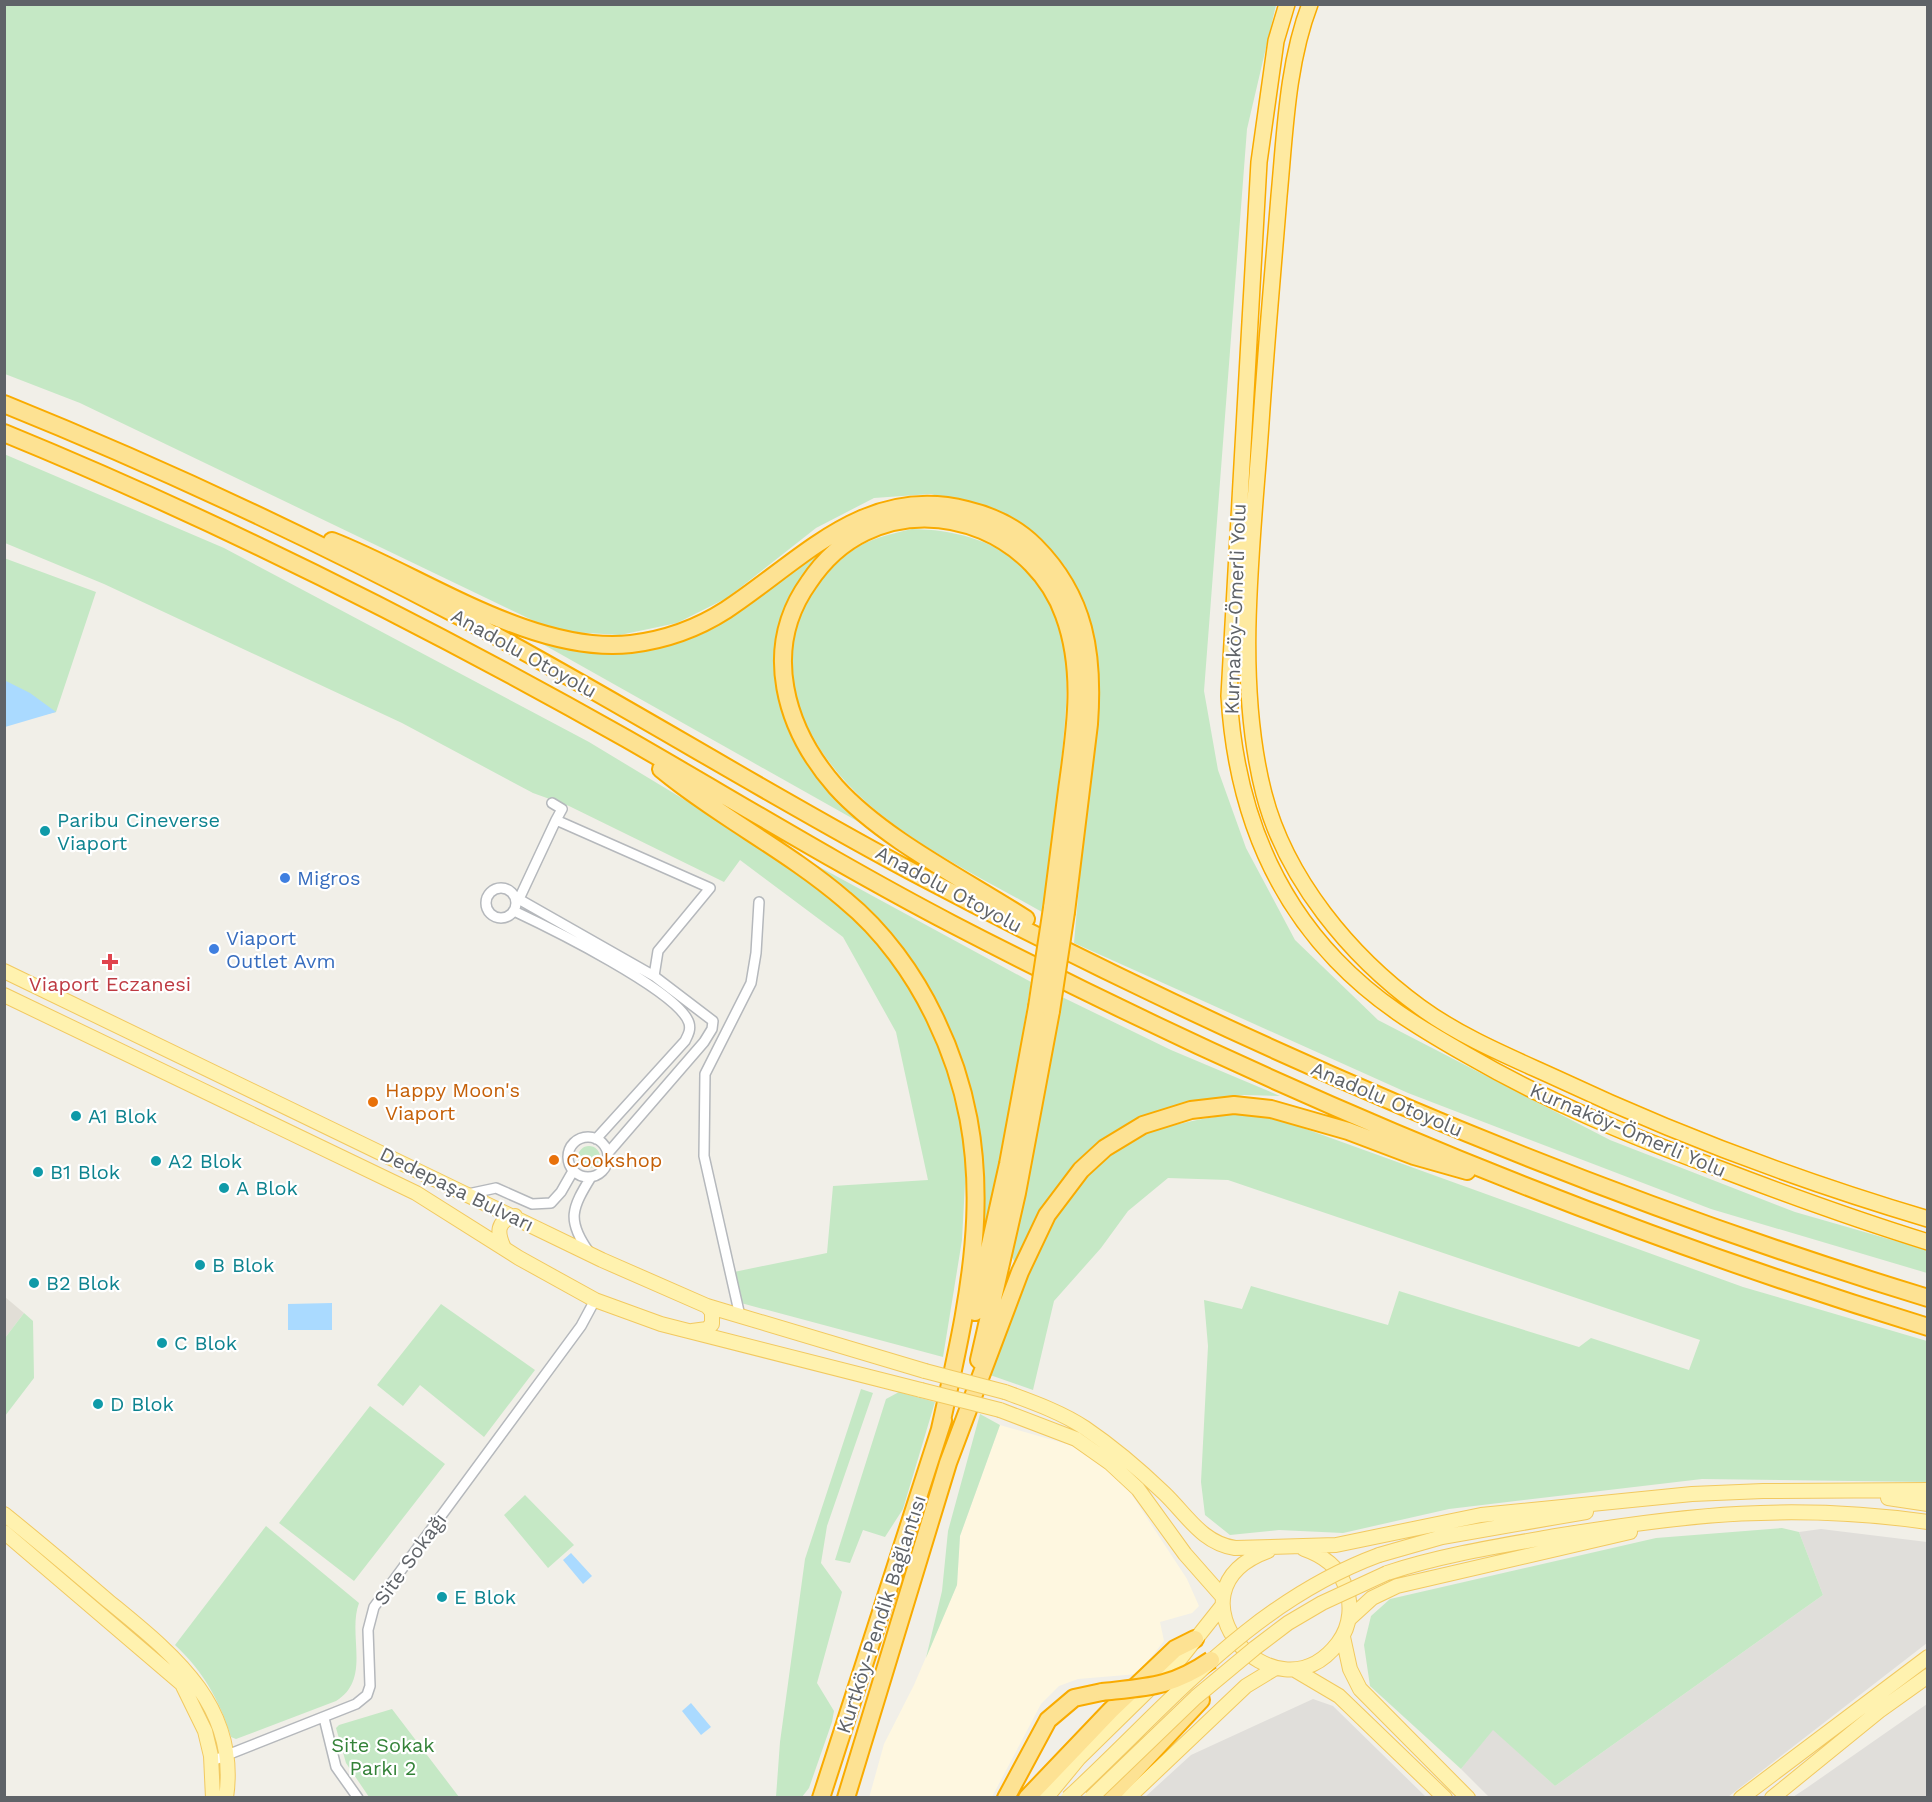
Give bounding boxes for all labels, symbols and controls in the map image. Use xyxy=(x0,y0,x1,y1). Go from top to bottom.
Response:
street label: Kurnaköy-Ömerli Yolu xyxy=(1219,503,1251,715)
street label: Anadolu Otoyolu xyxy=(447,603,601,703)
place label: Paribu Cineverse Viaport xyxy=(57,808,220,855)
marker: Paribu Cineverse Viaport xyxy=(38,824,52,838)
street label: Anadolu Otoyolu xyxy=(872,840,1026,938)
place label: Migros xyxy=(297,866,360,890)
marker: Migros xyxy=(278,871,292,885)
place label: Viaport Outlet Avm xyxy=(226,926,335,973)
marker: Viaport Outlet Avm xyxy=(207,942,221,956)
marker: Viaport Eczanesi xyxy=(103,955,117,969)
place label: Viaport Eczanesi xyxy=(29,972,191,996)
street label: Anadolu Otoyolu xyxy=(1307,1056,1467,1142)
place label: Happy Moon's Viaport xyxy=(385,1078,520,1125)
street label: Kurnaköy-Ömerli Yolu xyxy=(1526,1078,1730,1182)
marker: Happy Moon's Viaport xyxy=(366,1095,380,1109)
place label: A1 Blok xyxy=(88,1104,157,1128)
marker: A1 Blok xyxy=(69,1109,83,1123)
street label: Dedepaşa Bulvarı xyxy=(376,1141,538,1237)
place label: Cookshop xyxy=(566,1148,662,1172)
place label: A2 Blok xyxy=(168,1149,242,1173)
marker: Cookshop xyxy=(547,1153,561,1167)
marker: A2 Blok xyxy=(149,1154,163,1168)
place label: B1 Blok xyxy=(50,1160,120,1184)
marker: B1 Blok xyxy=(31,1165,45,1179)
place label: A Blok xyxy=(236,1176,298,1200)
marker: A Blok xyxy=(217,1181,231,1195)
place label: B Blok xyxy=(212,1253,274,1277)
marker: B Blok xyxy=(193,1258,207,1272)
place label: B2 Blok xyxy=(46,1271,120,1295)
marker: B2 Blok xyxy=(27,1276,41,1290)
place label: C Blok xyxy=(174,1331,237,1355)
marker: C Blok xyxy=(155,1336,169,1350)
place label: D Blok xyxy=(110,1392,174,1416)
marker: D Blok xyxy=(91,1397,105,1411)
street label: Kurtköy-Pendik Bağlantısı xyxy=(831,1492,931,1736)
street label: Site Sokağı xyxy=(369,1508,451,1610)
place label: E Blok xyxy=(454,1585,516,1609)
marker: E Blok xyxy=(435,1590,449,1604)
park label: Site Sokak Parkı 2 xyxy=(331,1733,435,1780)

